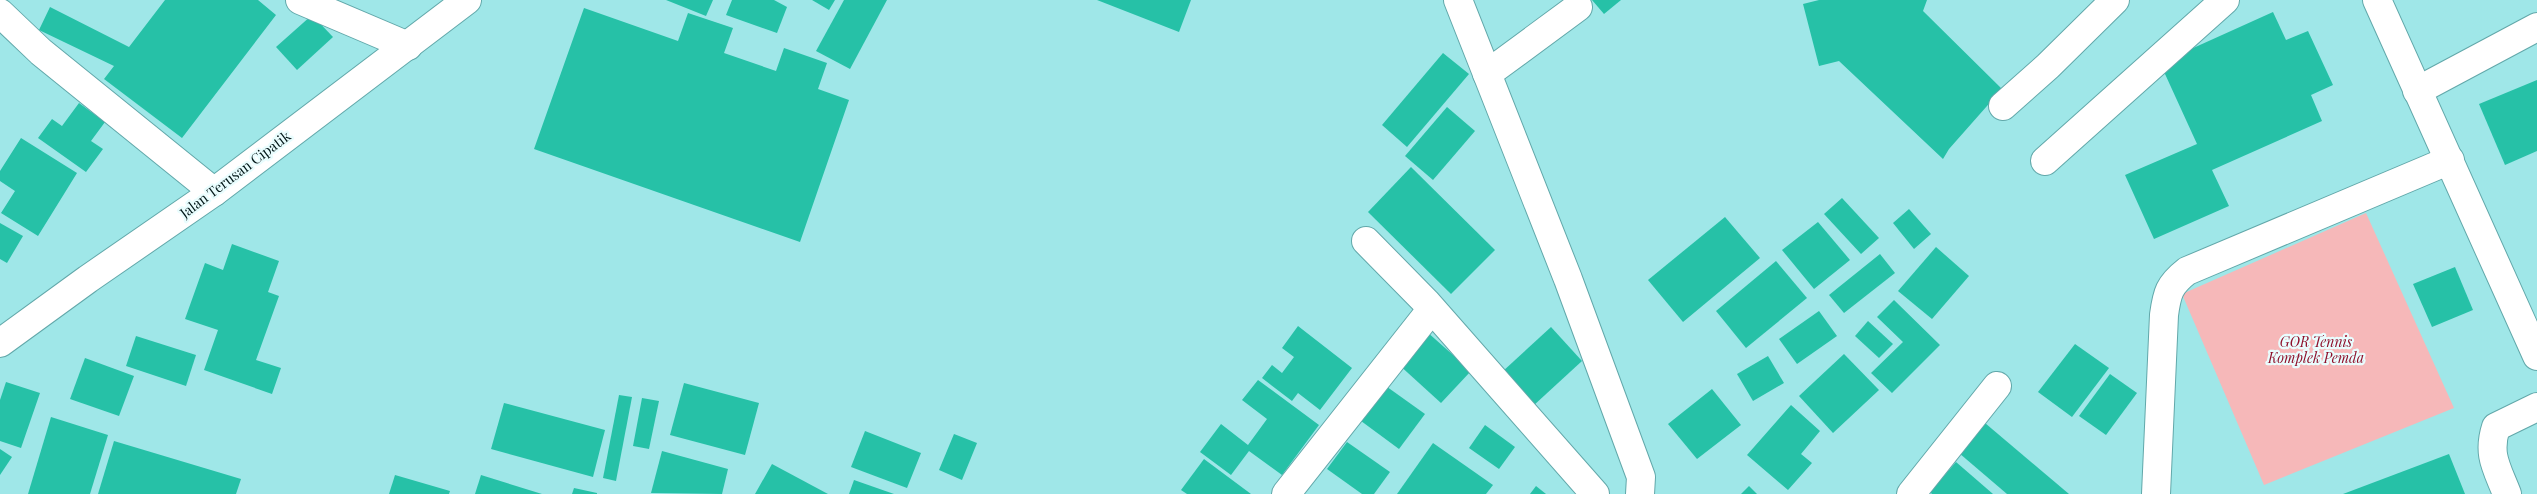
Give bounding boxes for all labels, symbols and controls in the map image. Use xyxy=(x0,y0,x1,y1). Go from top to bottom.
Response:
street label: Jalan Terusan Cipatik xyxy=(175,126,294,222)
park label: GOR Tennis Komplek Pemda xyxy=(2267,332,2364,367)

